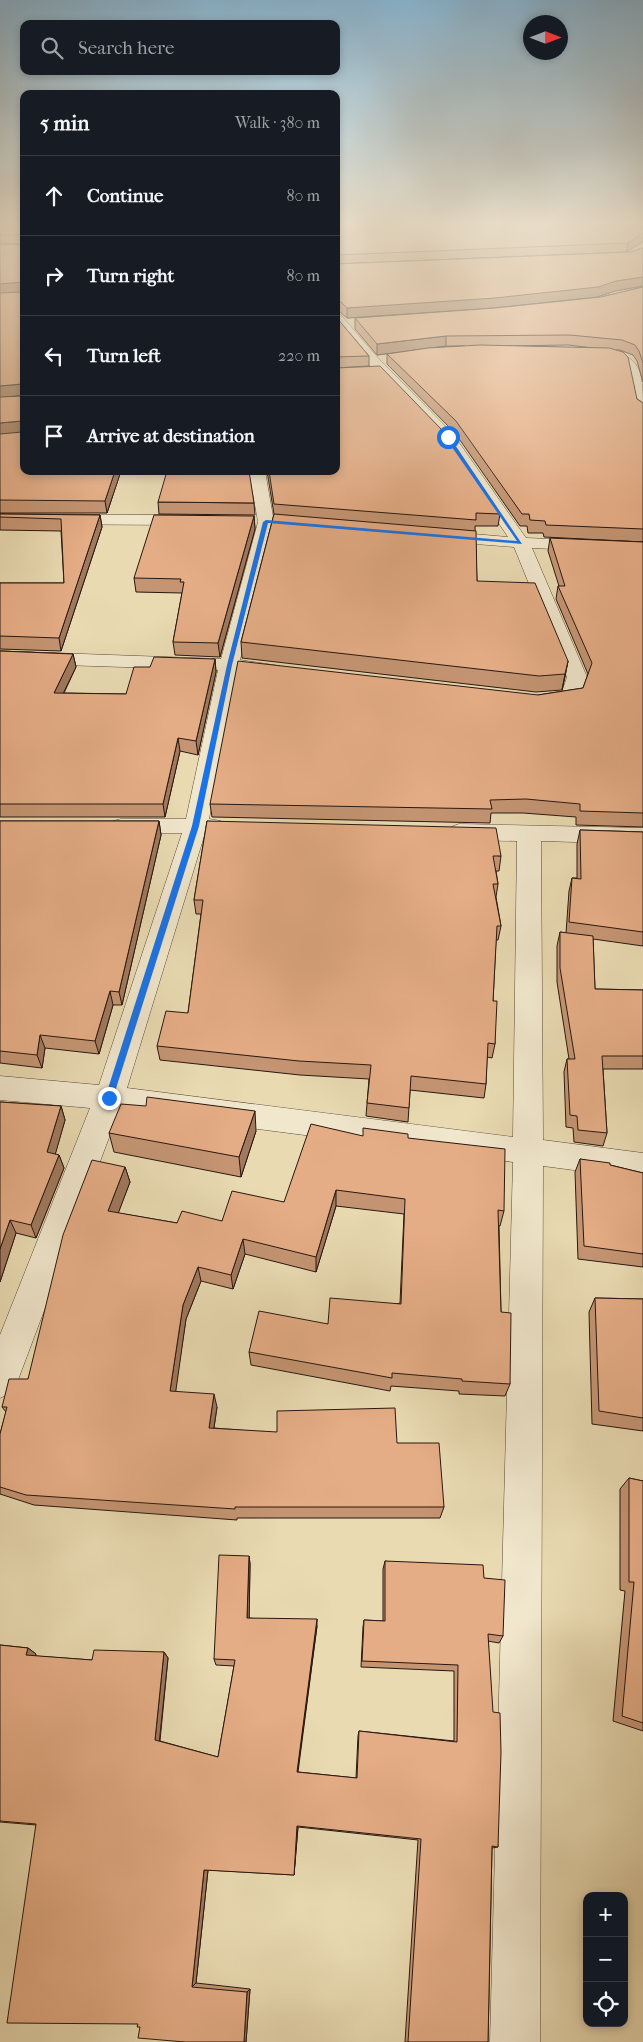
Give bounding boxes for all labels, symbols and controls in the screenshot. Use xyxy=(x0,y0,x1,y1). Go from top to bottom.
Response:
north arrow xyxy=(523,15,568,60)
search box xyxy=(20,20,340,75)
icon: search xyxy=(38,34,66,62)
text: Search here xyxy=(78,37,174,59)
text: 5 min xyxy=(40,111,89,135)
text: Walk · 380 m xyxy=(235,113,320,132)
icon: ahead xyxy=(40,182,68,210)
text: Continue xyxy=(87,185,163,207)
text: 80 m xyxy=(286,186,320,205)
icon: right xyxy=(40,262,68,290)
text: Turn right xyxy=(87,265,174,287)
text: 80 m xyxy=(286,266,320,285)
icon: left xyxy=(40,342,68,370)
text: Turn left xyxy=(87,345,161,367)
text: 220 m xyxy=(278,346,320,365)
icon: arrive xyxy=(40,422,68,450)
text: Arrive at destination xyxy=(87,425,255,447)
route start xyxy=(437,426,460,449)
route end xyxy=(98,1087,121,1110)
map controls xyxy=(583,1892,628,2027)
button: + xyxy=(583,1892,628,1937)
button: − xyxy=(583,1937,628,1982)
button: locate xyxy=(583,1982,628,2027)

